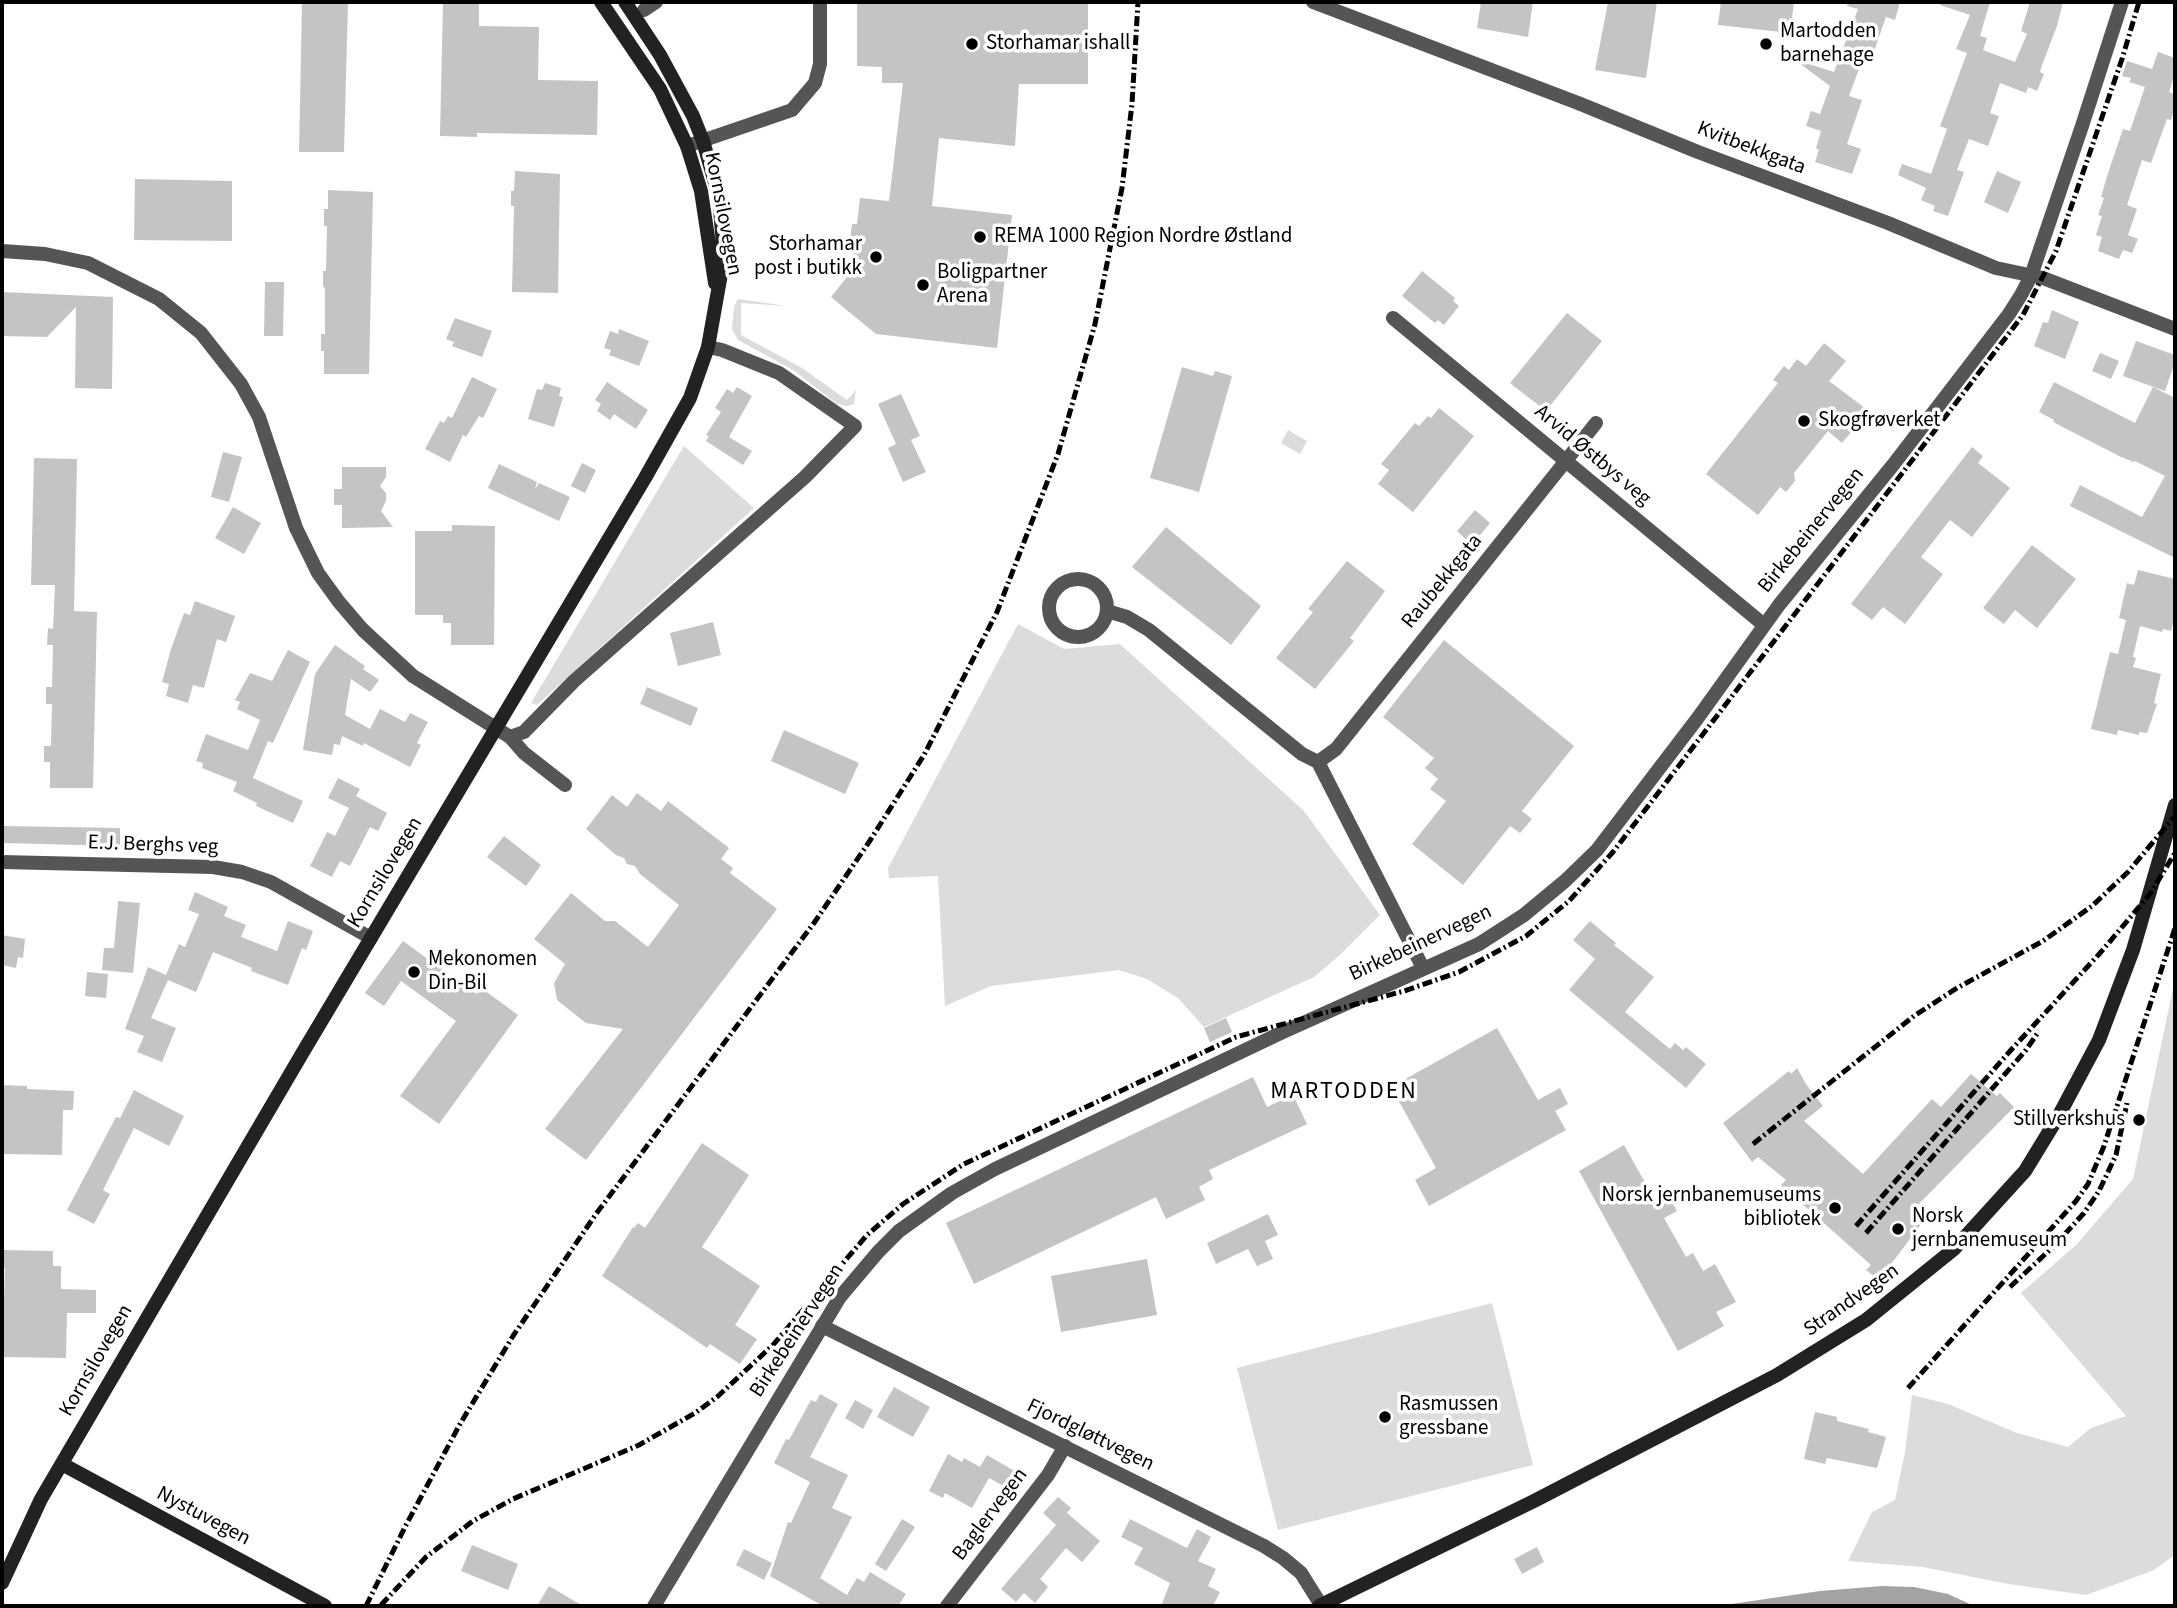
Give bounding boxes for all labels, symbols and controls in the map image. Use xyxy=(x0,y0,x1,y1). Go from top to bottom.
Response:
place label: Martodden barnehage xyxy=(1780,19,1877,69)
place label: Storhamar ishall xyxy=(986,31,1130,57)
marker: Storhamar ishall xyxy=(964,36,980,52)
marker: Martodden barnehage xyxy=(1758,36,1774,52)
street label: Kvitbekkgata xyxy=(1693,117,1809,181)
street label: Kornsilovegen xyxy=(698,150,746,278)
place label: REMA 1000 Region Nordre Østland xyxy=(994,224,1292,250)
marker: REMA 1000 Region Nordre Østland xyxy=(972,229,988,245)
place label: Storhamar post i butikk xyxy=(754,232,862,282)
marker: Storhamar post i butikk xyxy=(868,249,884,265)
place label: Boligpartner Arena xyxy=(937,260,1047,310)
marker: Boligpartner Arena xyxy=(915,277,931,293)
street label: Arvid Østbys veg xyxy=(1529,400,1655,512)
place label: Skogfrøverket xyxy=(1818,408,1940,434)
marker: Skogfrøverket xyxy=(1796,413,1812,429)
street label: Birkebeinervegen xyxy=(1754,463,1870,599)
street label: Raubekkgata xyxy=(1397,530,1489,634)
street label: Kornsilovegen xyxy=(343,813,429,933)
street label: E.J. Berghs veg xyxy=(87,831,219,861)
street label: Birkebeinervegen xyxy=(1346,900,1496,988)
place label: Mekonomen Din-Bil xyxy=(428,947,537,997)
marker: Mekonomen Din-Bil xyxy=(406,964,422,980)
district label: MARTODDEN xyxy=(1271,1079,1417,1107)
place label: Stillverkshus xyxy=(2013,1107,2125,1133)
marker: Stillverkshus xyxy=(2131,1112,2147,1128)
place label: Norsk jernbanemuseums bibliotek xyxy=(1602,1183,1821,1233)
marker: Norsk jernbanemuseums bibliotek xyxy=(1827,1200,1843,1216)
place label: Norsk jernbanemuseum xyxy=(1912,1204,2067,1254)
marker: Norsk jernbanemuseum xyxy=(1890,1221,1906,1237)
street label: Birkebeinervegen xyxy=(745,1259,851,1403)
street label: Strandvegen xyxy=(1800,1259,1904,1343)
street label: Kornsilovegen xyxy=(55,1301,139,1421)
place label: Rasmussen gressbane xyxy=(1399,1392,1499,1442)
street label: Fjordgløttvegen xyxy=(1022,1394,1158,1478)
marker: Rasmussen gressbane xyxy=(1377,1409,1393,1425)
street label: Baglervegen xyxy=(948,1464,1034,1566)
street label: Nystuvegen xyxy=(152,1482,254,1552)

